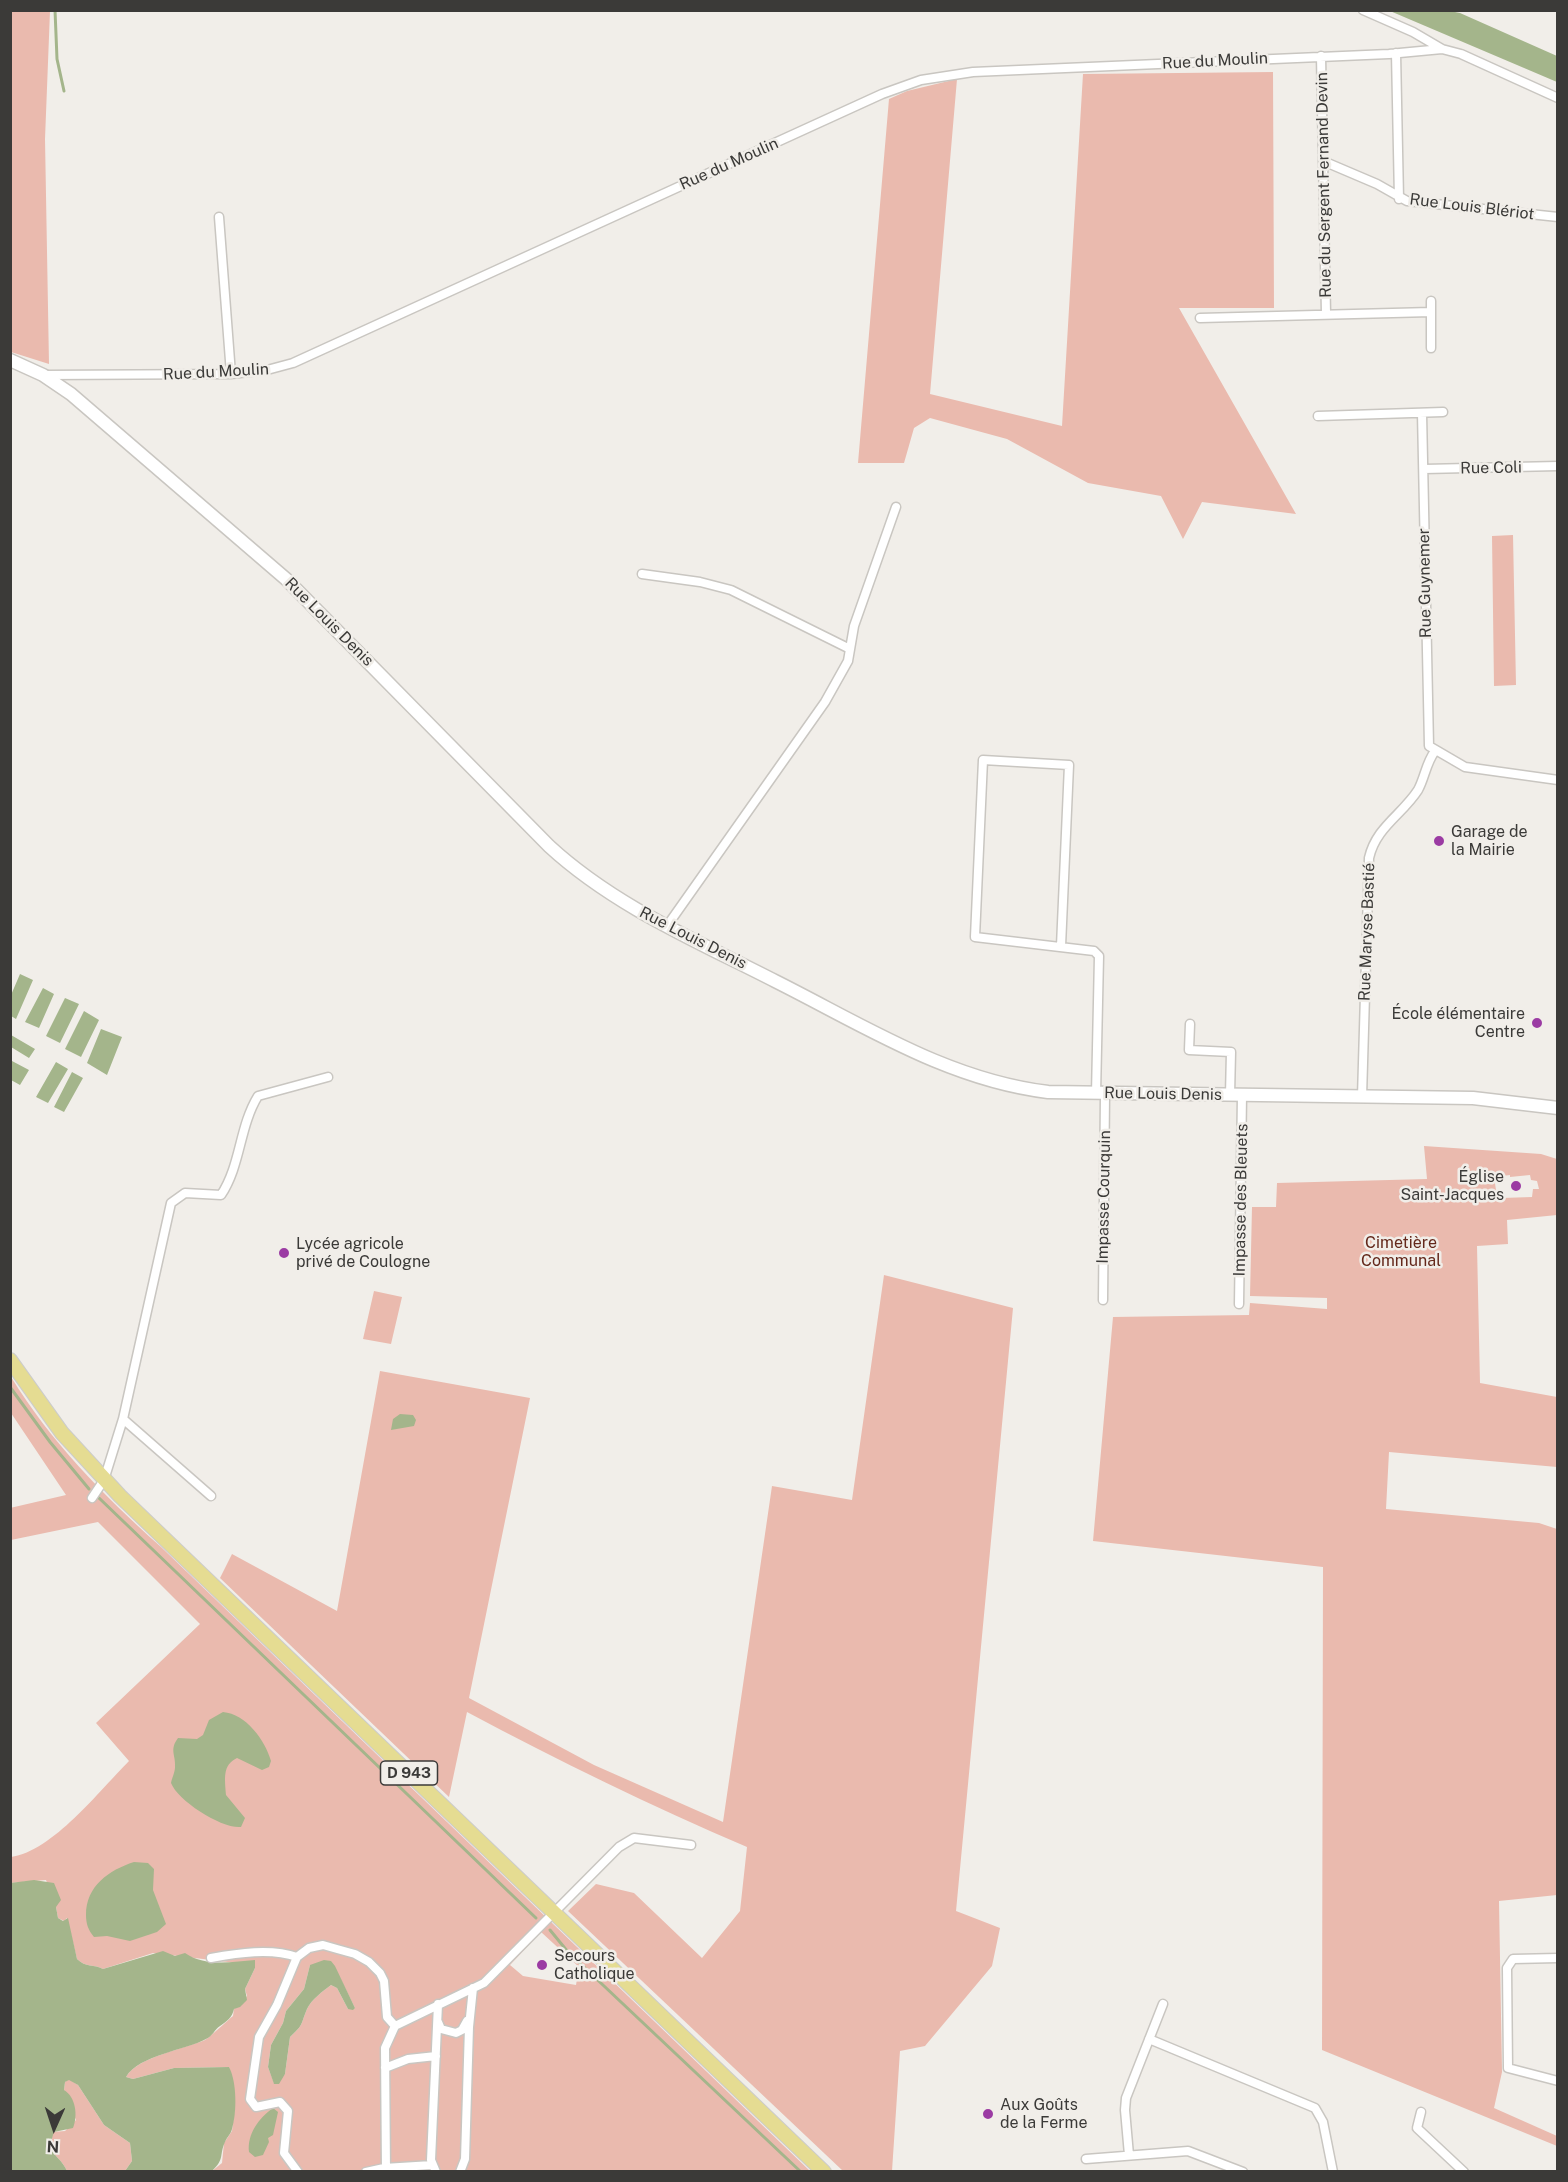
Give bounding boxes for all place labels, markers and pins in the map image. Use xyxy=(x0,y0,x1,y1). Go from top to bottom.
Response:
place label: Garage de la Mairie xyxy=(1451,822,1528,860)
marker: Garage de la Mairie xyxy=(1432,834,1446,848)
place label: École élémentaire Centre xyxy=(1391,1004,1525,1042)
marker: École élémentaire Centre xyxy=(1530,1016,1544,1030)
place label: Église Saint-Jacques xyxy=(1401,1167,1504,1205)
marker: Église Saint-Jacques xyxy=(1509,1179,1523,1193)
place label: Lycée agricole privé de Coulogne xyxy=(296,1234,430,1272)
marker: Lycée agricole privé de Coulogne xyxy=(277,1246,291,1260)
place label: Secours Catholique xyxy=(554,1946,635,1984)
marker: Secours Catholique xyxy=(535,1958,549,1972)
place label: Aux Goûts de la Ferme xyxy=(1000,2095,1087,2133)
marker: Aux Goûts de la Ferme xyxy=(981,2107,995,2121)

